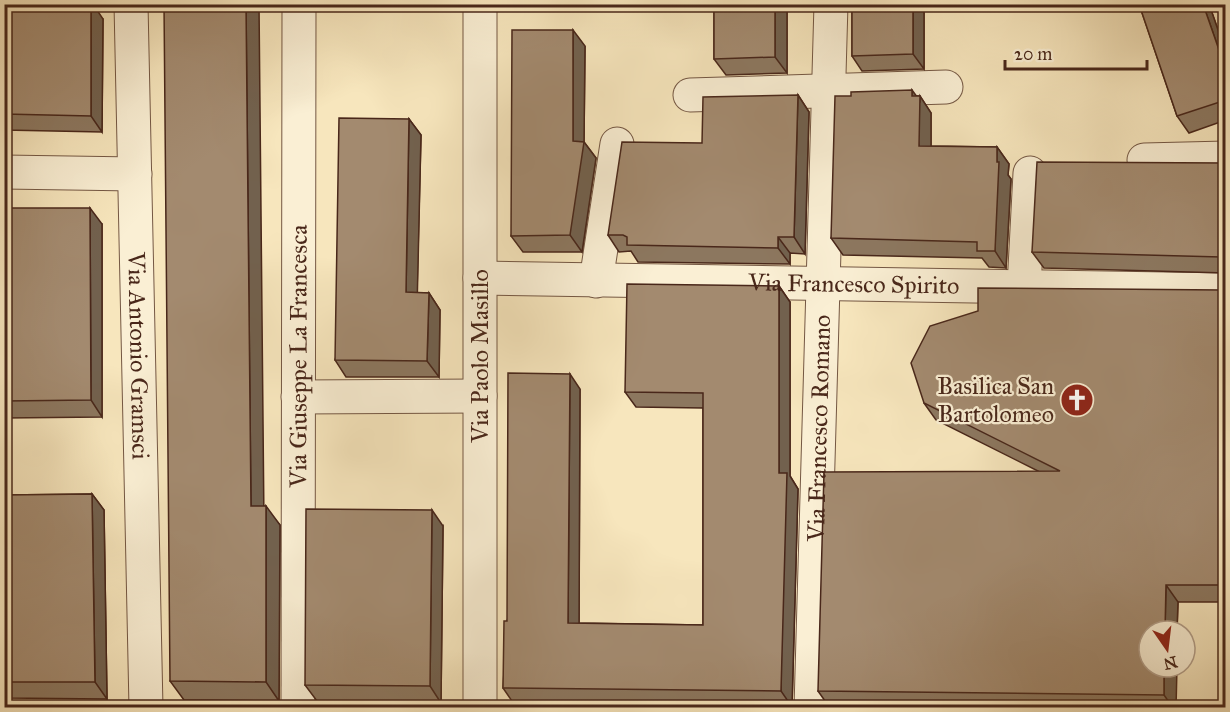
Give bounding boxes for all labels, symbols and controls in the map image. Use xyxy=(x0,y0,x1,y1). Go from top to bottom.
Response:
scale bar xyxy=(1005,33,1148,71)
text: 20 m xyxy=(1014,43,1052,65)
street label: Via Giuseppe La Francesca xyxy=(283,224,314,488)
street label: Via Antonio Gramsci xyxy=(121,251,156,460)
street label: Via Francesco Spirito xyxy=(747,267,960,301)
street label: Via Paolo Masillo xyxy=(465,269,495,444)
street label: Via Francesco Romano xyxy=(801,314,837,543)
place label: Basilica San Bartolomeo xyxy=(937,371,1054,429)
church icon: Basilica San Bartolomeo xyxy=(1059,382,1095,418)
north arrow xyxy=(1137,619,1197,679)
text: N xyxy=(1161,652,1179,674)

